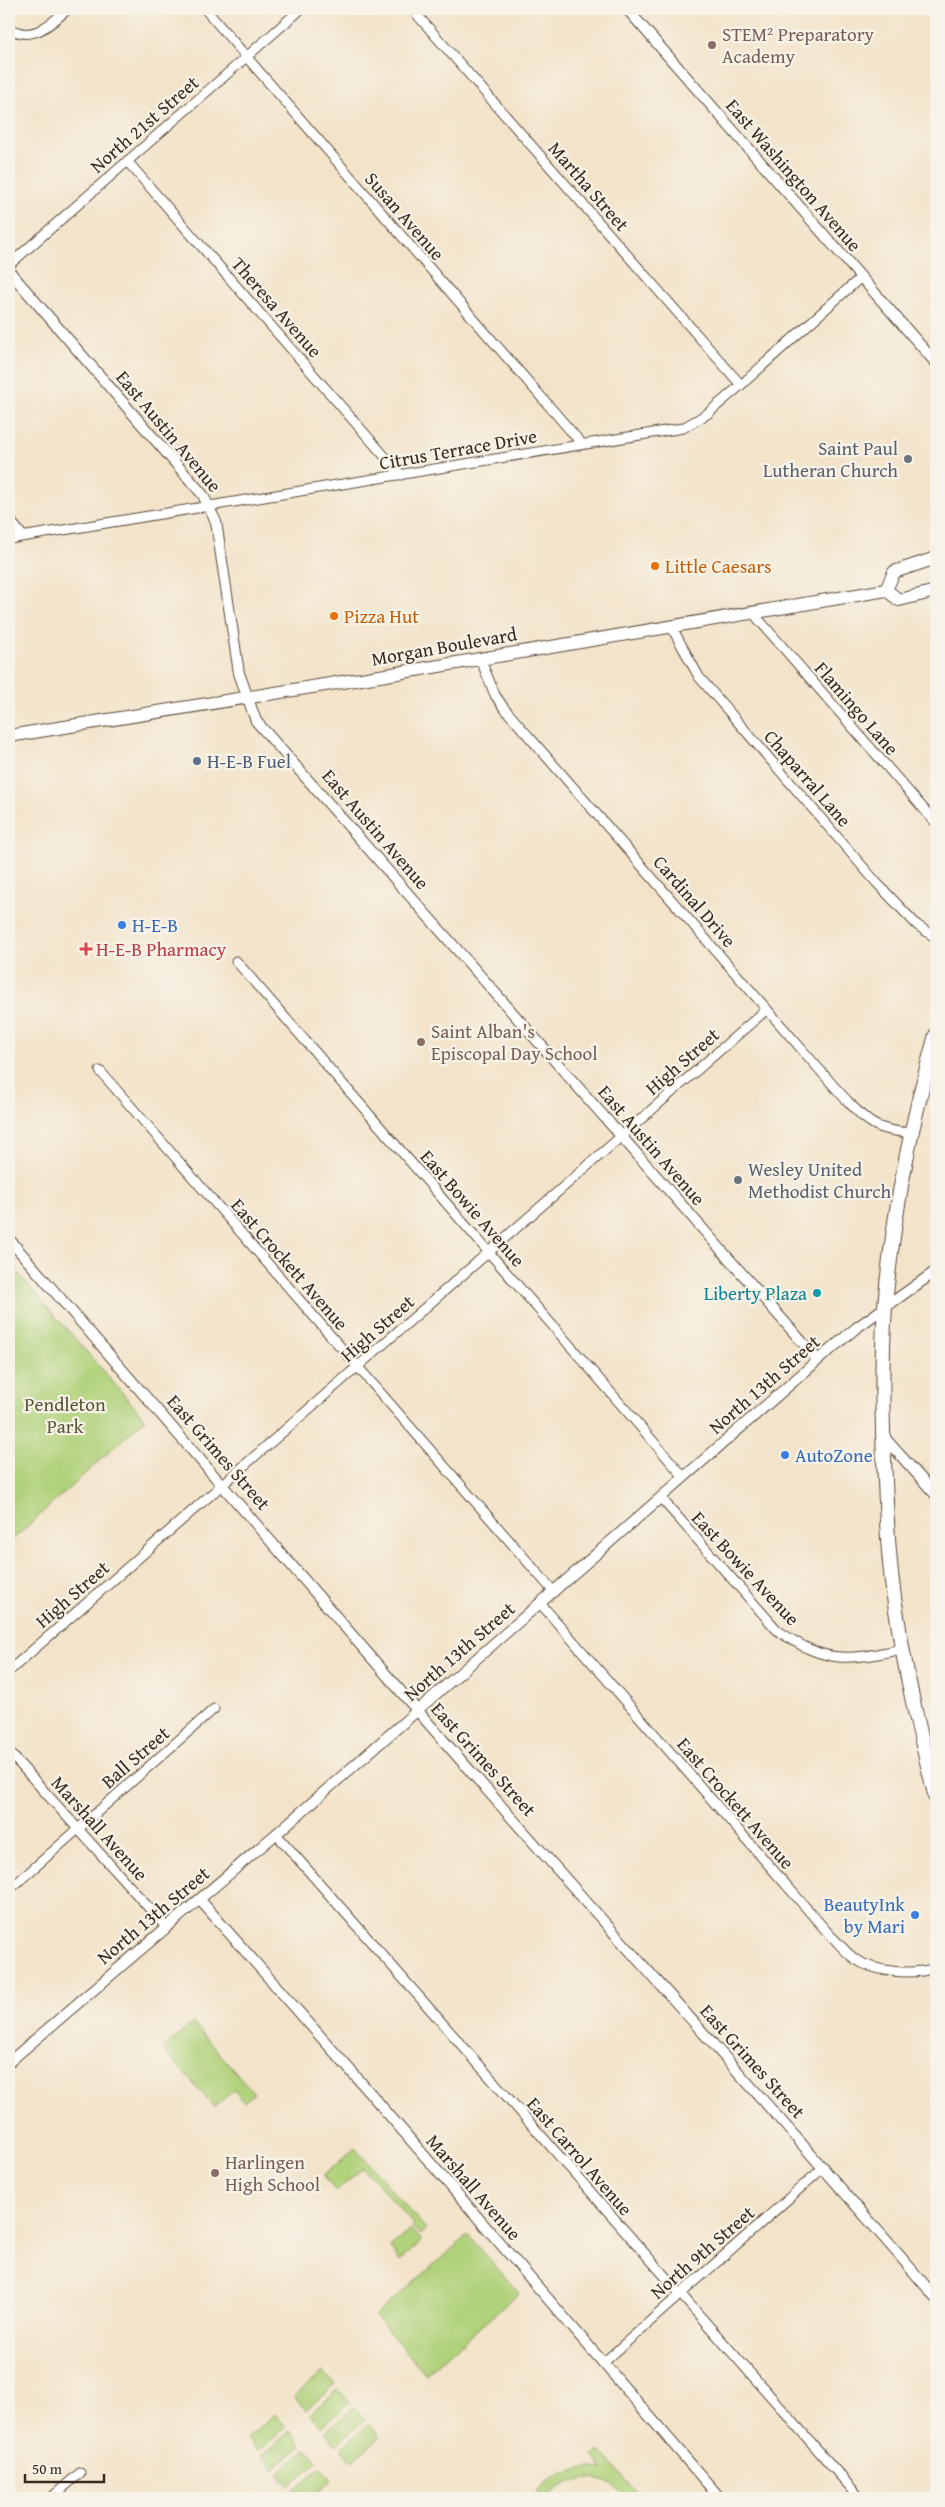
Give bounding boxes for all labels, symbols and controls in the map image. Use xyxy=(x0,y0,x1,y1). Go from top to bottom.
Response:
place label: STEM² Preparatory Academy xyxy=(722,20,874,70)
marker: STEM² Preparatory Academy xyxy=(706,39,718,51)
street label: North 21st Street xyxy=(83,69,205,179)
street label: East Washington Avenue xyxy=(720,92,868,258)
street label: Martha Street xyxy=(542,135,636,237)
street label: Susan Avenue xyxy=(359,166,451,266)
street label: Theresa Avenue xyxy=(225,250,329,364)
street label: East Austin Avenue xyxy=(110,364,229,498)
street label: Citrus Terrace Drive xyxy=(377,421,539,477)
place label: Saint Paul Lutheran Church xyxy=(763,434,898,484)
marker: Saint Paul Lutheran Church xyxy=(902,453,914,465)
place label: Little Caesars xyxy=(665,552,772,580)
marker: Little Caesars xyxy=(649,560,661,572)
place label: Pizza Hut xyxy=(344,602,419,630)
marker: Pizza Hut xyxy=(328,610,340,622)
street label: Morgan Boulevard xyxy=(369,619,520,673)
street label: Flamingo Lane xyxy=(808,655,906,761)
street label: Chaparral Lane xyxy=(758,723,858,833)
place label: H-E-B Fuel xyxy=(207,747,291,775)
marker: H-E-B Fuel xyxy=(191,755,203,767)
street label: East Austin Avenue xyxy=(316,763,436,895)
street label: Cardinal Drive xyxy=(647,849,743,953)
place label: H-E-B xyxy=(132,911,178,939)
marker: H-E-B xyxy=(116,919,128,931)
place label: H-E-B Pharmacy xyxy=(96,935,227,963)
marker: H-E-B Pharmacy xyxy=(80,943,92,955)
place label: Saint Alban's Episcopal Day School xyxy=(431,1017,598,1067)
street label: High Street xyxy=(639,1021,725,1101)
marker: Saint Alban's Episcopal Day School xyxy=(415,1036,427,1048)
street label: East Austin Avenue xyxy=(592,1079,712,1211)
street label: East Bowie Avenue xyxy=(414,1143,532,1273)
place label: Wesley United Methodist Church xyxy=(748,1155,891,1205)
marker: Wesley United Methodist Church xyxy=(732,1174,744,1186)
street label: East Crockett Avenue xyxy=(225,1192,355,1336)
place label: Liberty Plaza xyxy=(704,1279,807,1307)
marker: Liberty Plaza xyxy=(811,1287,823,1299)
street label: High Street xyxy=(334,1288,420,1368)
street label: North 13th Street xyxy=(702,1328,826,1440)
street label: East Grimes Street xyxy=(161,1388,278,1516)
park label: Pendleton Park xyxy=(24,1390,106,1440)
place label: AutoZone xyxy=(795,1441,873,1469)
marker: AutoZone xyxy=(779,1449,791,1461)
street label: East Bowie Avenue xyxy=(685,1505,807,1632)
street label: High Street xyxy=(29,1554,115,1634)
street label: North 13th Street xyxy=(397,1595,521,1707)
street label: East Grimes Street xyxy=(425,1696,543,1823)
street label: Ball Street xyxy=(95,1719,176,1795)
street label: East Crockett Avenue xyxy=(671,1731,801,1875)
street label: Marshall Avenue xyxy=(45,1769,155,1887)
street label: North 13th Street xyxy=(91,1859,216,1971)
place label: BeautyInk by Mari xyxy=(824,1890,905,1940)
marker: BeautyInk by Mari xyxy=(909,1909,921,1921)
street label: East Grimes Street xyxy=(694,1998,812,2125)
street label: East Carrol Avenue xyxy=(520,2090,640,2222)
street label: Marshall Avenue xyxy=(420,2128,528,2246)
place label: Harlingen High School xyxy=(225,2148,320,2198)
marker: Harlingen High School xyxy=(209,2167,221,2179)
street label: North 9th Street xyxy=(644,2199,761,2305)
scale bar xyxy=(25,2452,104,2484)
text: 50 m xyxy=(32,2458,63,2479)

